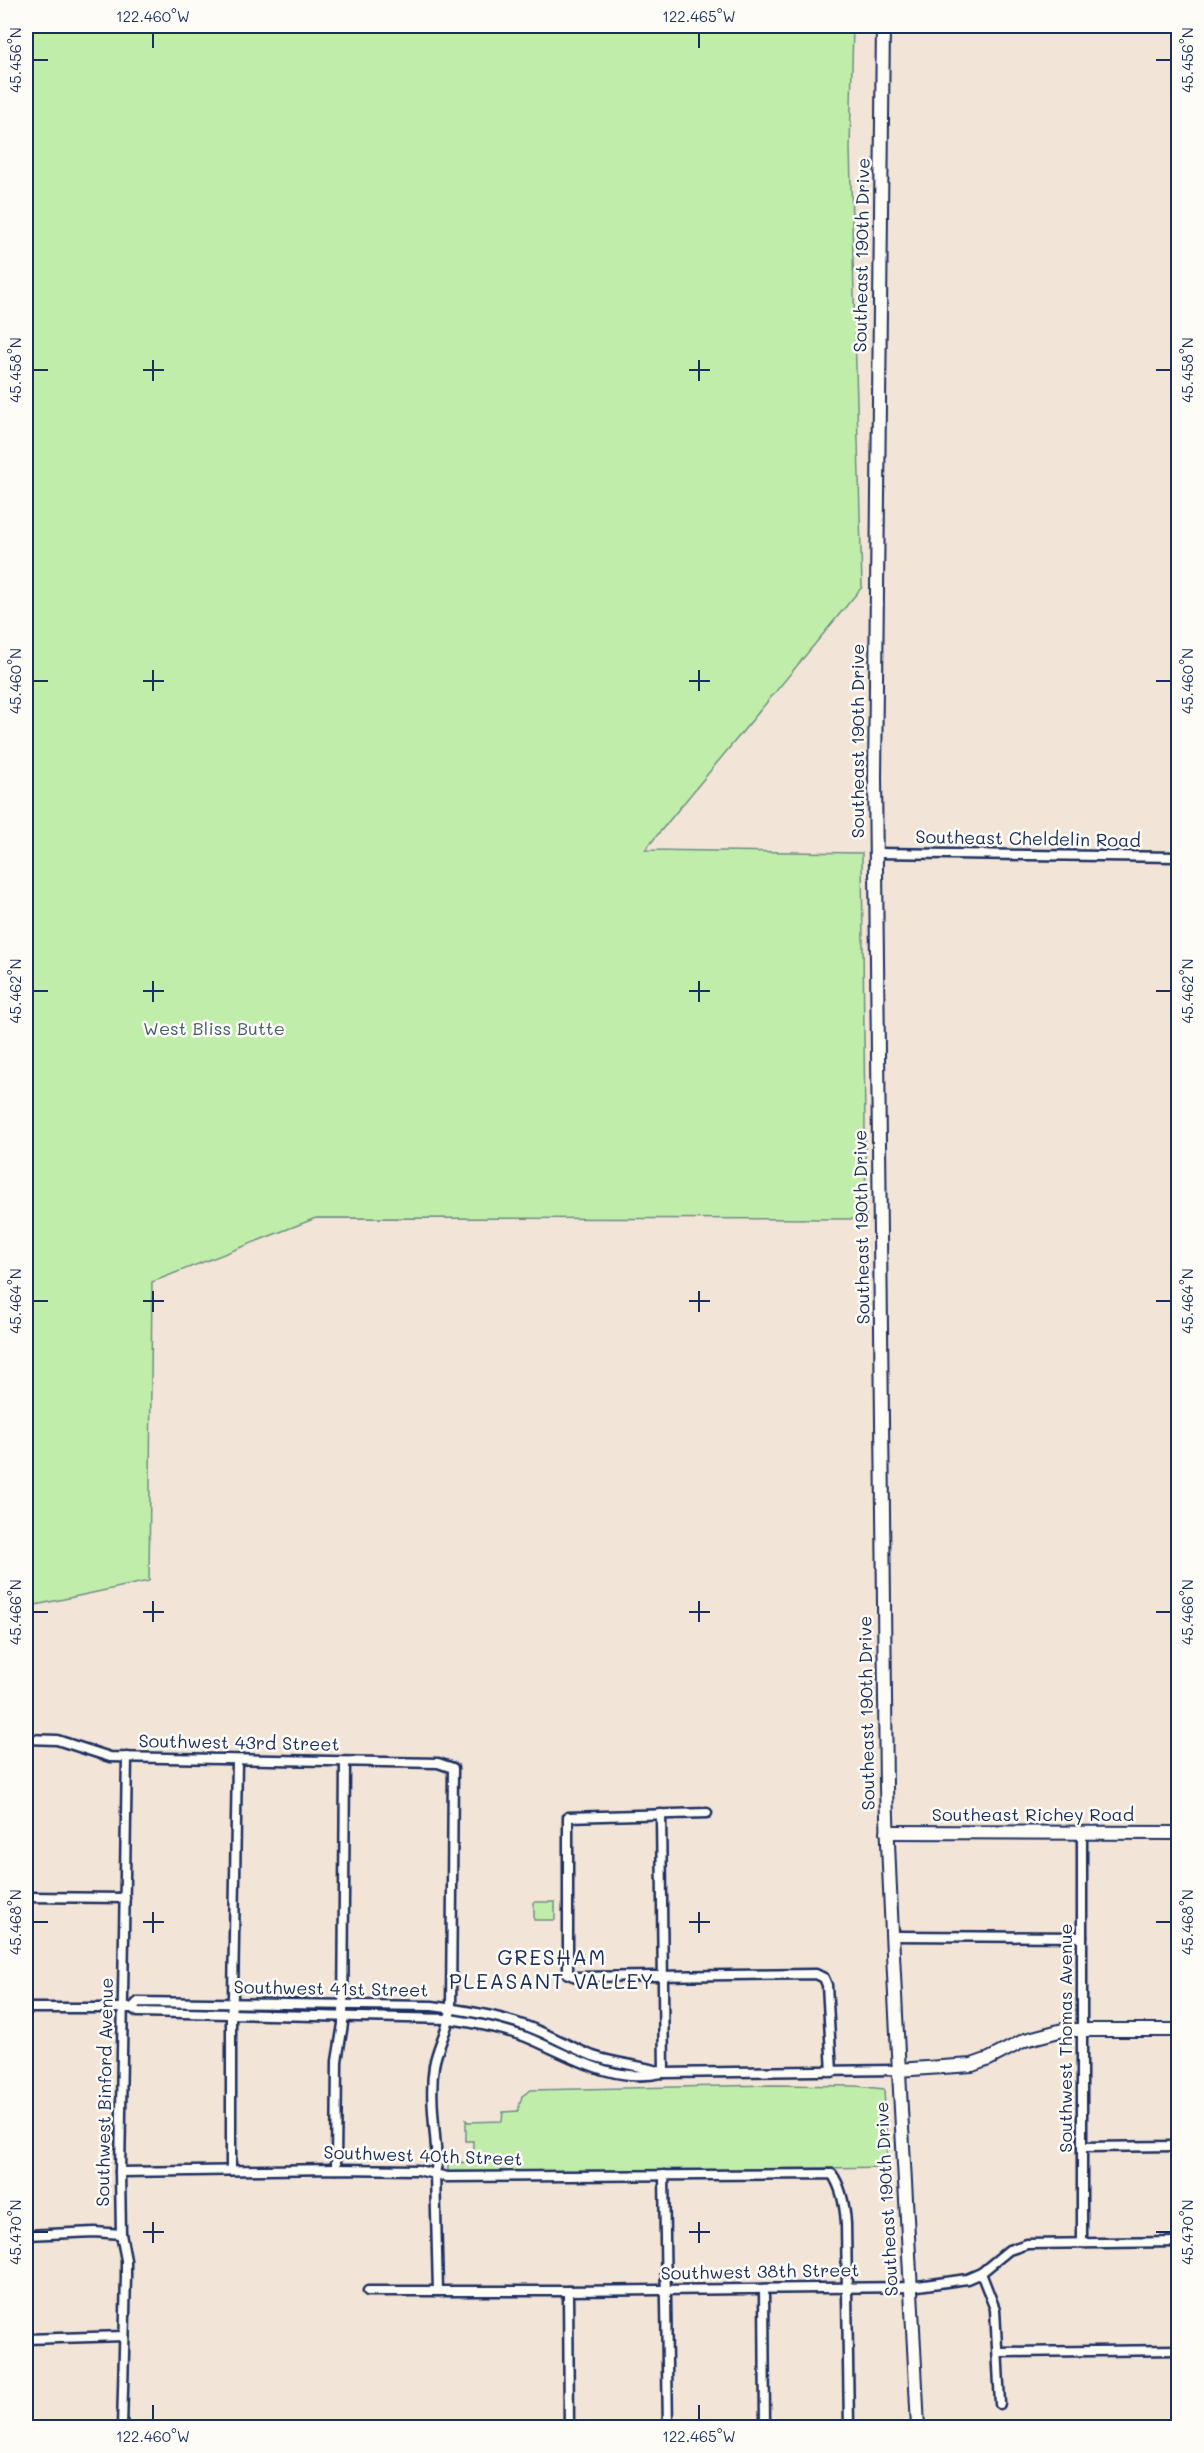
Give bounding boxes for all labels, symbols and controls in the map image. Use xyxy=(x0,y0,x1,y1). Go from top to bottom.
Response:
text: 122.460°W xyxy=(116,6,190,26)
text: 122.465°W xyxy=(662,6,736,26)
text: 45.456°N xyxy=(5,27,25,93)
text: 45.456°N xyxy=(1177,27,1197,93)
street label: Southeast 190th Drive xyxy=(847,157,875,353)
text: 45.458°N xyxy=(5,337,25,403)
text: 45.458°N xyxy=(1177,337,1197,403)
street label: Southeast 190th Drive xyxy=(845,644,869,838)
text: 45.460°N xyxy=(5,648,25,714)
text: 45.460°N xyxy=(1177,648,1197,714)
street label: Southeast Cheldelin Road xyxy=(915,824,1141,852)
text: 45.462°N xyxy=(5,958,25,1024)
text: 45.462°N xyxy=(1177,958,1197,1024)
park label: West Bliss Butte xyxy=(143,1016,285,1040)
street label: Southeast 190th Drive xyxy=(847,1129,875,1325)
text: 45.464°N xyxy=(5,1268,25,1334)
text: 45.464°N xyxy=(1177,1268,1197,1334)
text: 45.466°N xyxy=(5,1579,25,1645)
text: 45.466°N xyxy=(1177,1579,1197,1645)
street label: Southeast 190th Drive xyxy=(852,1615,880,1811)
street label: Southwest 43rd Street xyxy=(138,1728,340,1756)
street label: Southeast Richey Road xyxy=(932,1802,1134,1826)
text: 45.468°N xyxy=(5,1889,25,1955)
text: 45.468°N xyxy=(1177,1889,1197,1955)
street label: Southwest Thomas Avenue xyxy=(1053,1923,1077,2153)
district label: GRESHAM PLEASANT VALLEY xyxy=(449,1943,655,1994)
street label: Southwest 41st Street xyxy=(234,1974,429,2002)
street label: Southwest Binford Avenue xyxy=(90,1977,118,2207)
street label: Southeast 190th Drive xyxy=(869,2101,903,2297)
street label: Southwest 40th Street xyxy=(323,2140,523,2170)
text: 45.470°N xyxy=(5,2199,25,2265)
text: 45.470°N xyxy=(1177,2199,1197,2265)
street label: Southwest 38th Street xyxy=(660,2257,860,2285)
text: 122.460°W xyxy=(116,2426,190,2446)
text: 122.465°W xyxy=(662,2426,736,2446)

